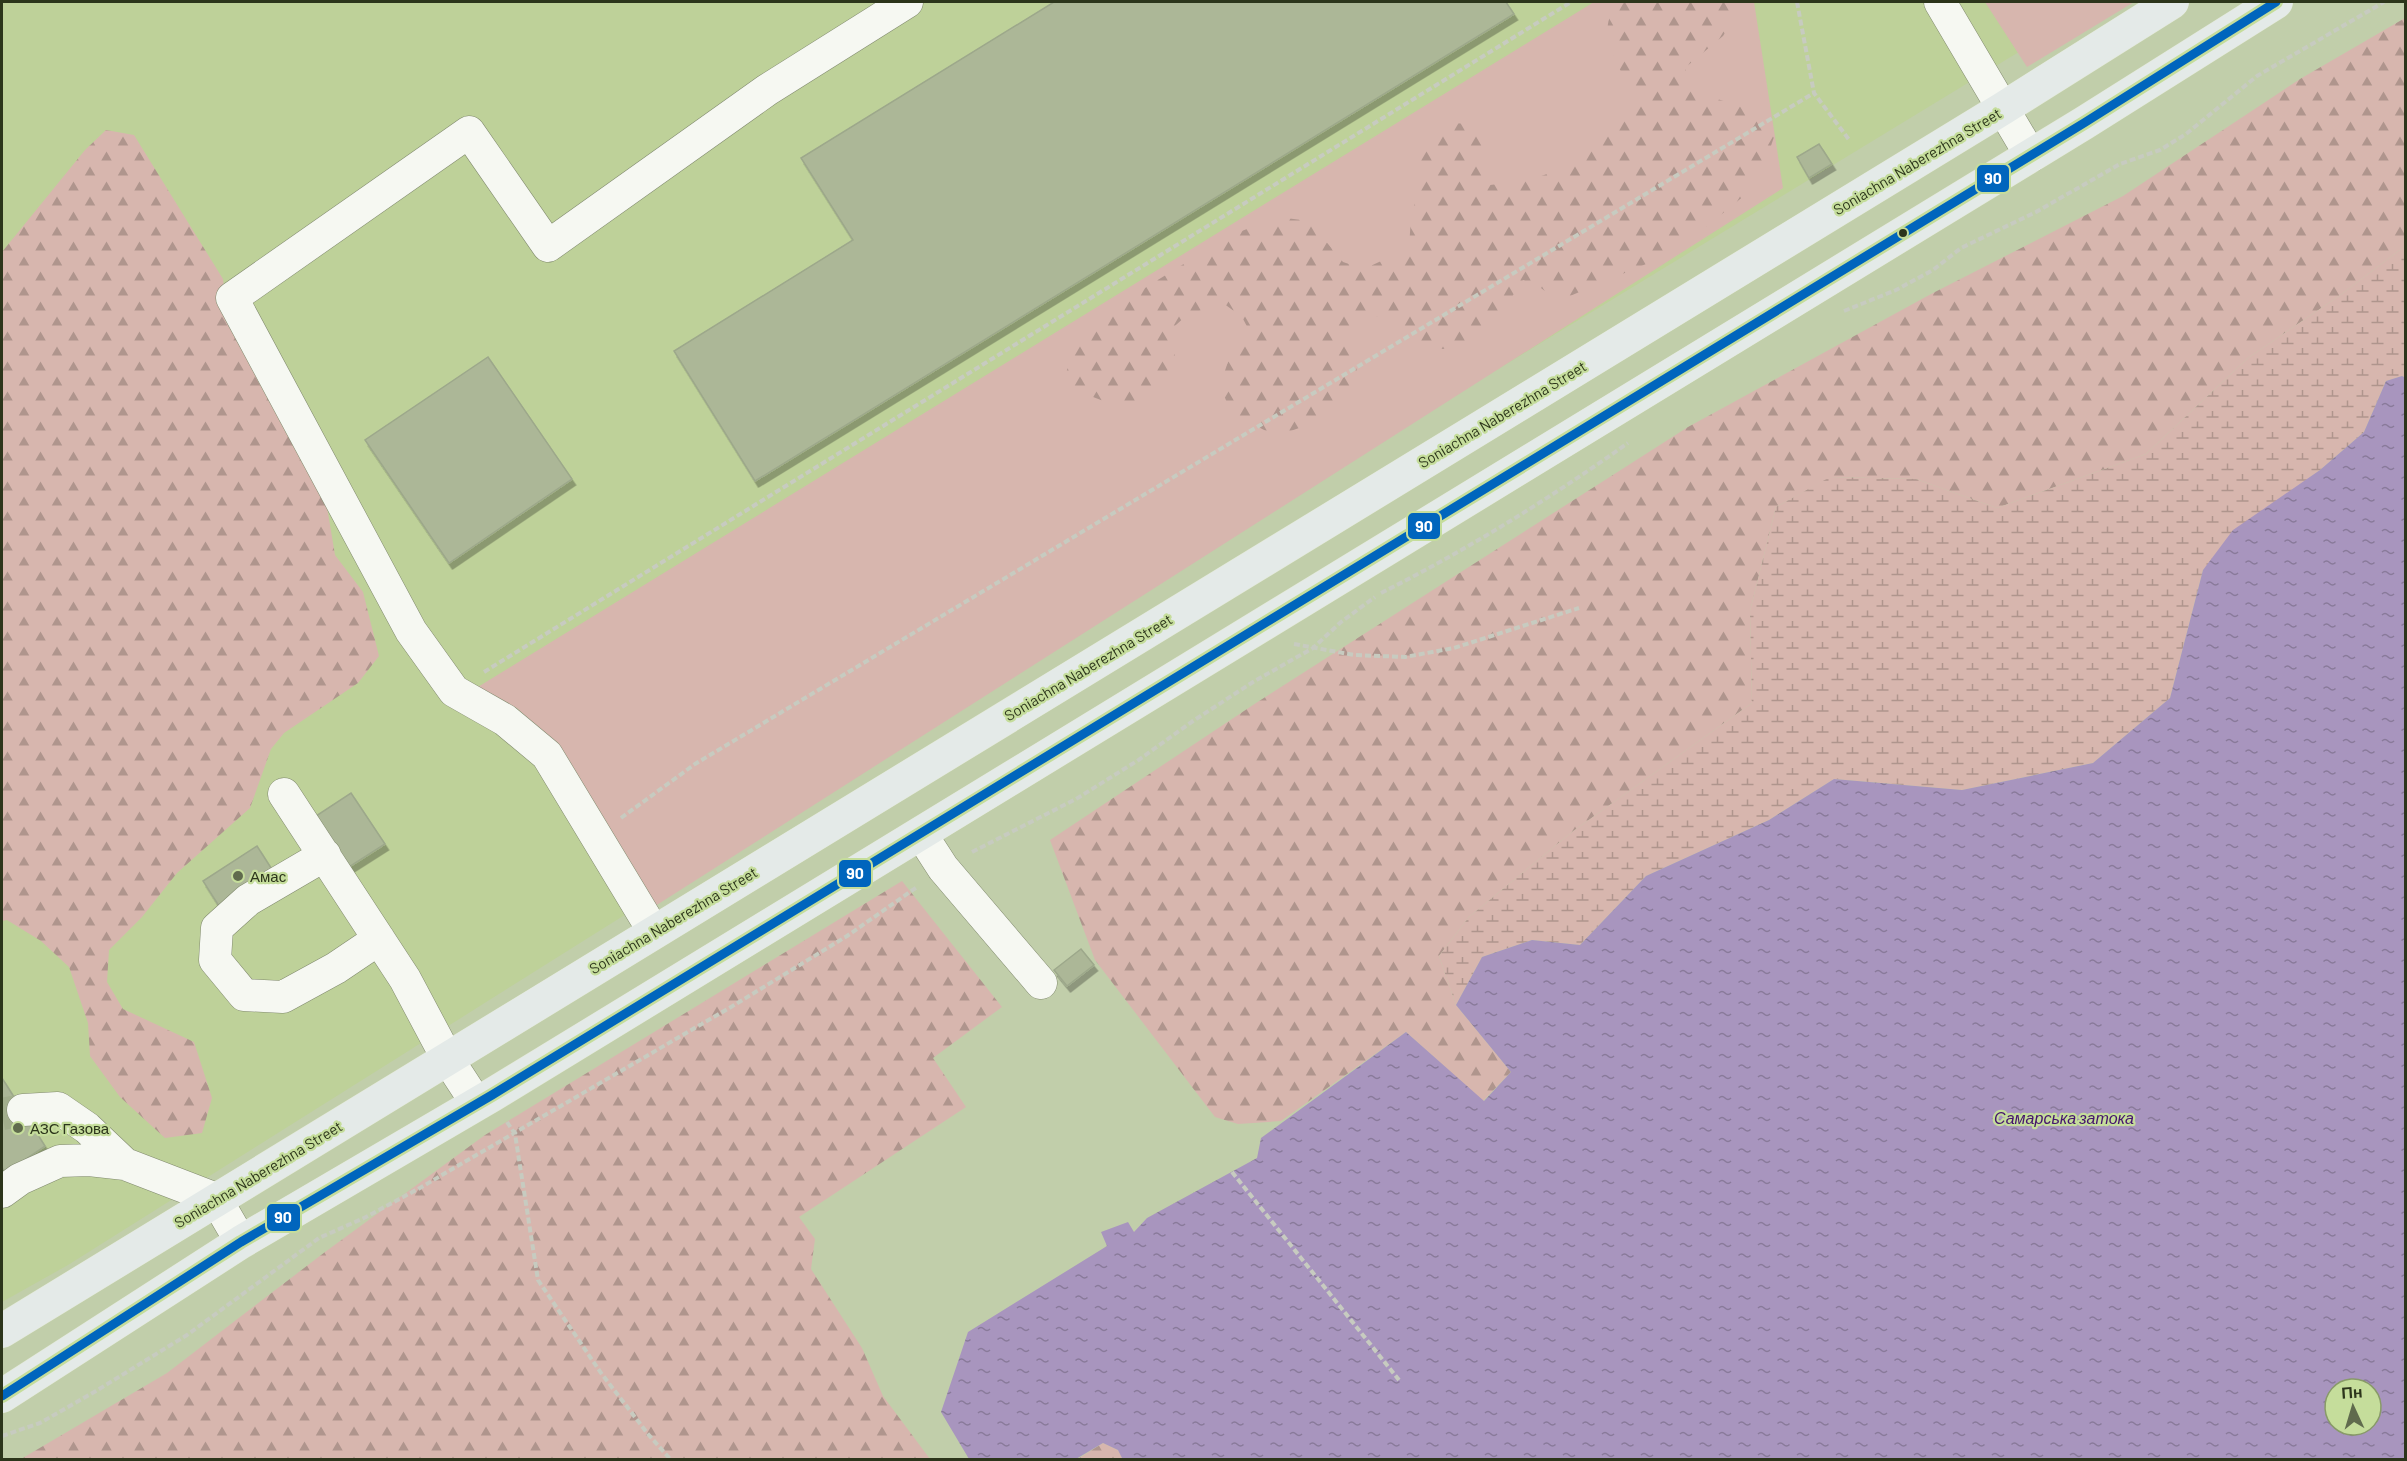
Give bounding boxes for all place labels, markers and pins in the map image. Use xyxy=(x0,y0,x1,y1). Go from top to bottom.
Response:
unlabelled marker xyxy=(1897,227,1909,239)
place label: Амас xyxy=(250,867,287,885)
marker: Амас xyxy=(231,869,245,883)
place label: АЗС Газова xyxy=(30,1119,110,1137)
marker: АЗС Газова xyxy=(11,1121,25,1135)

